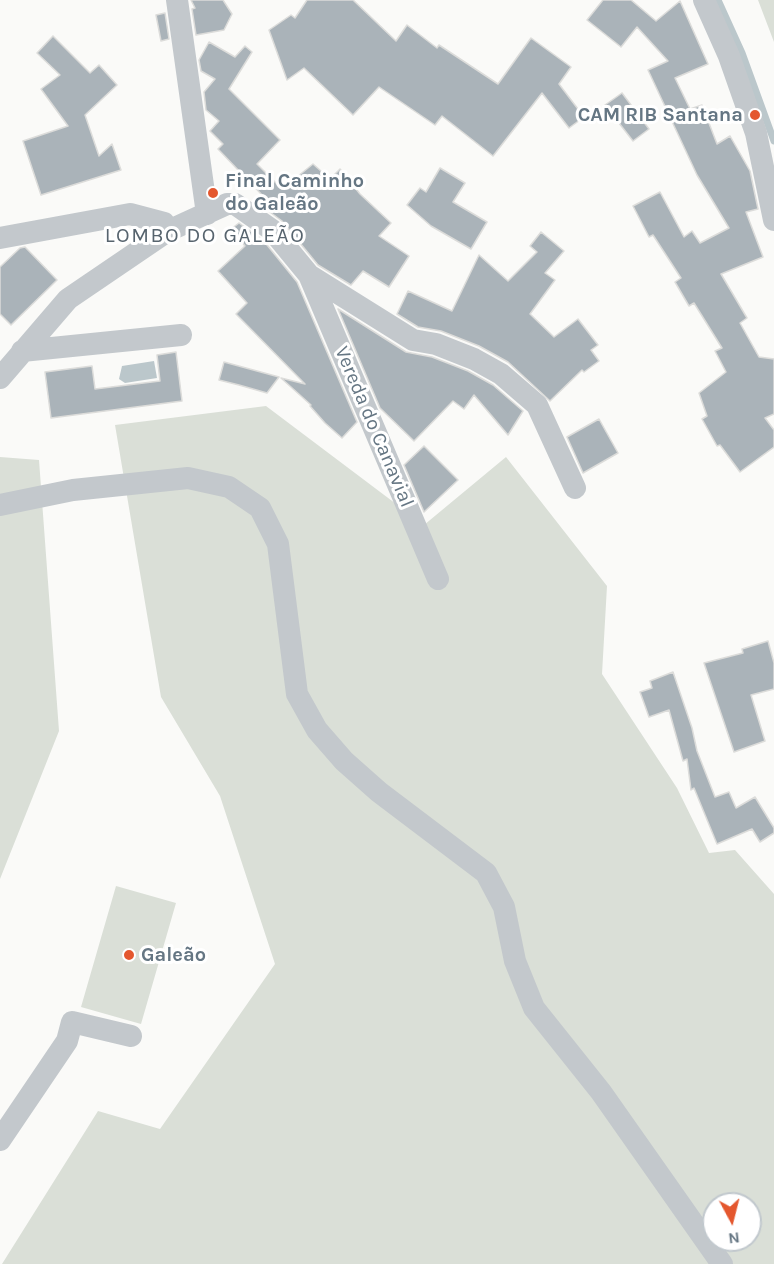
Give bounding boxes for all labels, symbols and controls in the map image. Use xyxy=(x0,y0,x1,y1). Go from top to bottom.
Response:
place label: CAM RIB Santana xyxy=(578,103,743,127)
marker: CAM RIB Santana xyxy=(748,108,762,122)
place label: Final Caminho do Galeão xyxy=(225,169,364,216)
marker: Final Caminho do Galeão xyxy=(206,186,220,200)
district label: LOMBO DO GALEÃO xyxy=(105,223,305,249)
street label: Vereda do Canavial xyxy=(329,343,419,511)
place label: Galeão xyxy=(141,943,206,967)
marker: Galeão xyxy=(122,948,136,962)
north arrow xyxy=(702,1192,762,1252)
text: N xyxy=(727,1228,741,1249)

